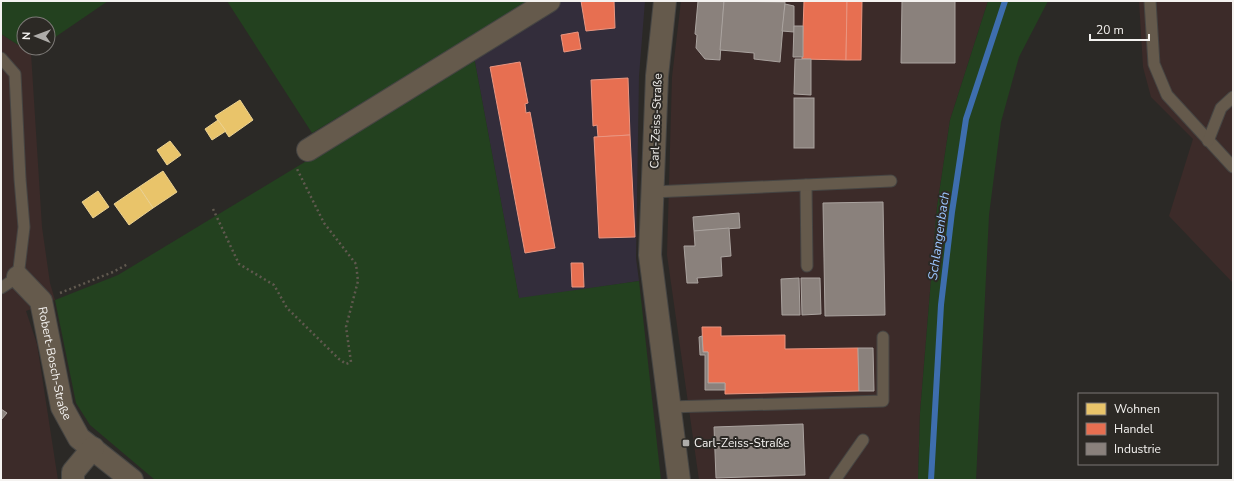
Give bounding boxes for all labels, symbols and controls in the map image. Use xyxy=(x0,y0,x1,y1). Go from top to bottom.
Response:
north arrow xyxy=(16,16,56,56)
scale bar xyxy=(1090,16,1149,42)
text: 20 m xyxy=(1096,22,1124,38)
text: N xyxy=(19,32,34,40)
street label: Carl-Zeiss-Straße xyxy=(646,73,666,169)
water label: Schlangenbach xyxy=(924,191,954,281)
street label: Robert-Bosch-Straße xyxy=(34,305,76,423)
legend xyxy=(1078,393,1218,465)
text: Wohnen xyxy=(1114,401,1160,417)
text: Handel xyxy=(1114,421,1154,437)
place label: Carl-Zeiss-Straße xyxy=(694,435,789,451)
marker: Carl-Zeiss-Straße xyxy=(681,438,691,448)
text: Industrie xyxy=(1114,441,1161,457)

